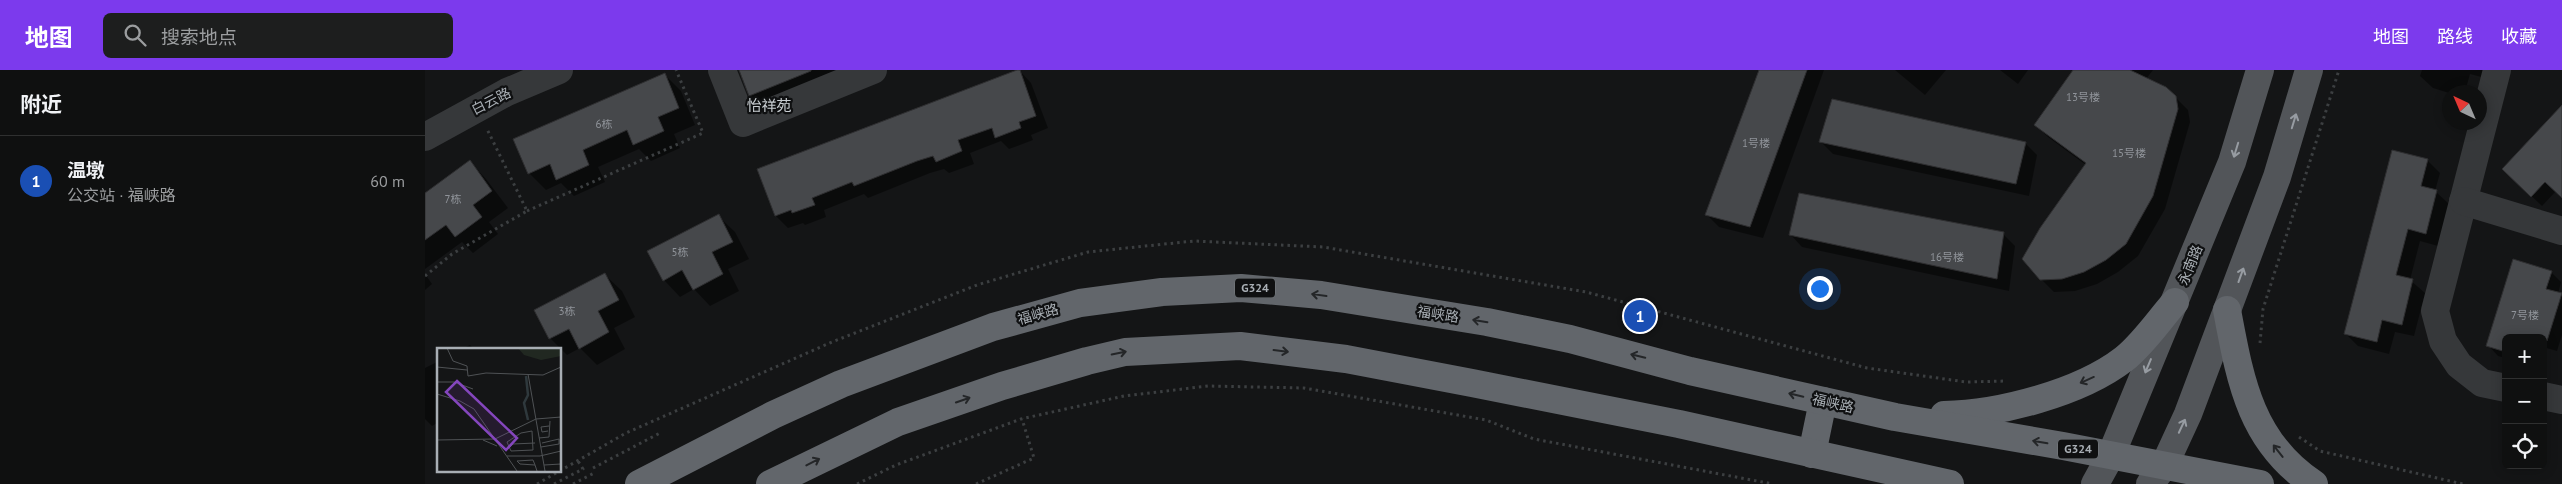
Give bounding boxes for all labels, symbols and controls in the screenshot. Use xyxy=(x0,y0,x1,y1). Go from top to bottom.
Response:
search box xyxy=(103,13,453,58)
icon: search xyxy=(121,21,149,49)
text: 地图 xyxy=(25,22,73,53)
text: 搜索地点 xyxy=(161,25,237,49)
text: 地图 xyxy=(2373,25,2409,48)
text: 路线 xyxy=(2437,25,2473,48)
text: 收藏 xyxy=(2501,25,2537,48)
street label: 白云路 xyxy=(468,83,514,119)
north arrow xyxy=(2442,85,2487,130)
house number: 13号楼 xyxy=(2066,90,2100,104)
text: 附近 xyxy=(20,91,62,118)
district label: 怡祥苑 xyxy=(746,96,792,115)
one-way arrow xyxy=(2289,114,2299,130)
house number: 6栋 xyxy=(596,117,613,131)
house number: 1号楼 xyxy=(1742,136,1770,150)
one-way arrow xyxy=(2230,142,2240,158)
house number: 15号楼 xyxy=(2112,146,2146,160)
text: 温墩 xyxy=(67,158,105,182)
text: 1 xyxy=(31,171,41,191)
text: 60 m xyxy=(370,171,405,191)
text: 公交站 · 福峡路 xyxy=(67,185,176,205)
house number: 7栋 xyxy=(445,192,462,206)
street label: 永南路 xyxy=(2174,242,2206,288)
house number: 5栋 xyxy=(672,245,689,259)
house number: 16号楼 xyxy=(1930,250,1964,264)
one-way arrow xyxy=(2237,268,2246,283)
your location xyxy=(1807,276,1833,302)
road number: G324 xyxy=(1235,278,1275,298)
one-way arrow xyxy=(1311,290,1327,300)
pin: 1 xyxy=(1624,297,1656,335)
street label: 福峡路 xyxy=(1015,300,1061,328)
street label: 福峡路 xyxy=(1416,302,1460,326)
house number: 3栋 xyxy=(559,304,576,318)
house number: 7号楼 xyxy=(2511,308,2539,322)
one-way arrow xyxy=(1472,315,1488,325)
map controls xyxy=(2502,334,2547,469)
button: + xyxy=(2502,334,2547,379)
one-way arrow xyxy=(1272,346,1288,356)
inset map xyxy=(437,348,561,472)
one-way arrow xyxy=(1110,348,1126,357)
one-way arrow xyxy=(1631,351,1647,360)
one-way arrow xyxy=(2143,358,2153,373)
one-way arrow xyxy=(2080,375,2095,385)
button: − xyxy=(2502,379,2547,424)
one-way arrow xyxy=(1788,390,1804,399)
street label: 福峡路 xyxy=(1811,390,1855,416)
one-way arrow xyxy=(955,395,970,404)
one-way arrow xyxy=(2178,419,2188,434)
button: locate xyxy=(2502,424,2547,469)
one-way arrow xyxy=(2032,436,2048,446)
road number: G324 xyxy=(2058,439,2098,458)
one-way arrow xyxy=(2273,445,2284,458)
one-way arrow xyxy=(806,457,821,467)

